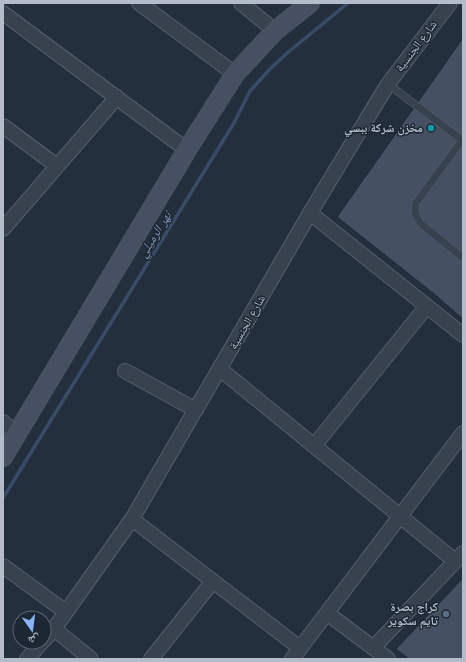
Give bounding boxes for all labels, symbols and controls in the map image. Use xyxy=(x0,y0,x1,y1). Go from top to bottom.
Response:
street label: شارع الجنسية xyxy=(391,17,441,75)
place label: مخزن شركة ببسي xyxy=(344,120,423,138)
marker: مخزن شركة ببسي xyxy=(426,123,436,133)
water label: نهر الرميلي xyxy=(134,206,178,262)
street label: شارع الجنسية xyxy=(225,292,269,352)
place label: كراج بصرة تايم سكوير xyxy=(387,599,439,629)
marker: كراج بصرة تايم سكوير xyxy=(441,609,451,619)
north arrow xyxy=(12,610,52,650)
text: ش xyxy=(27,631,42,648)

